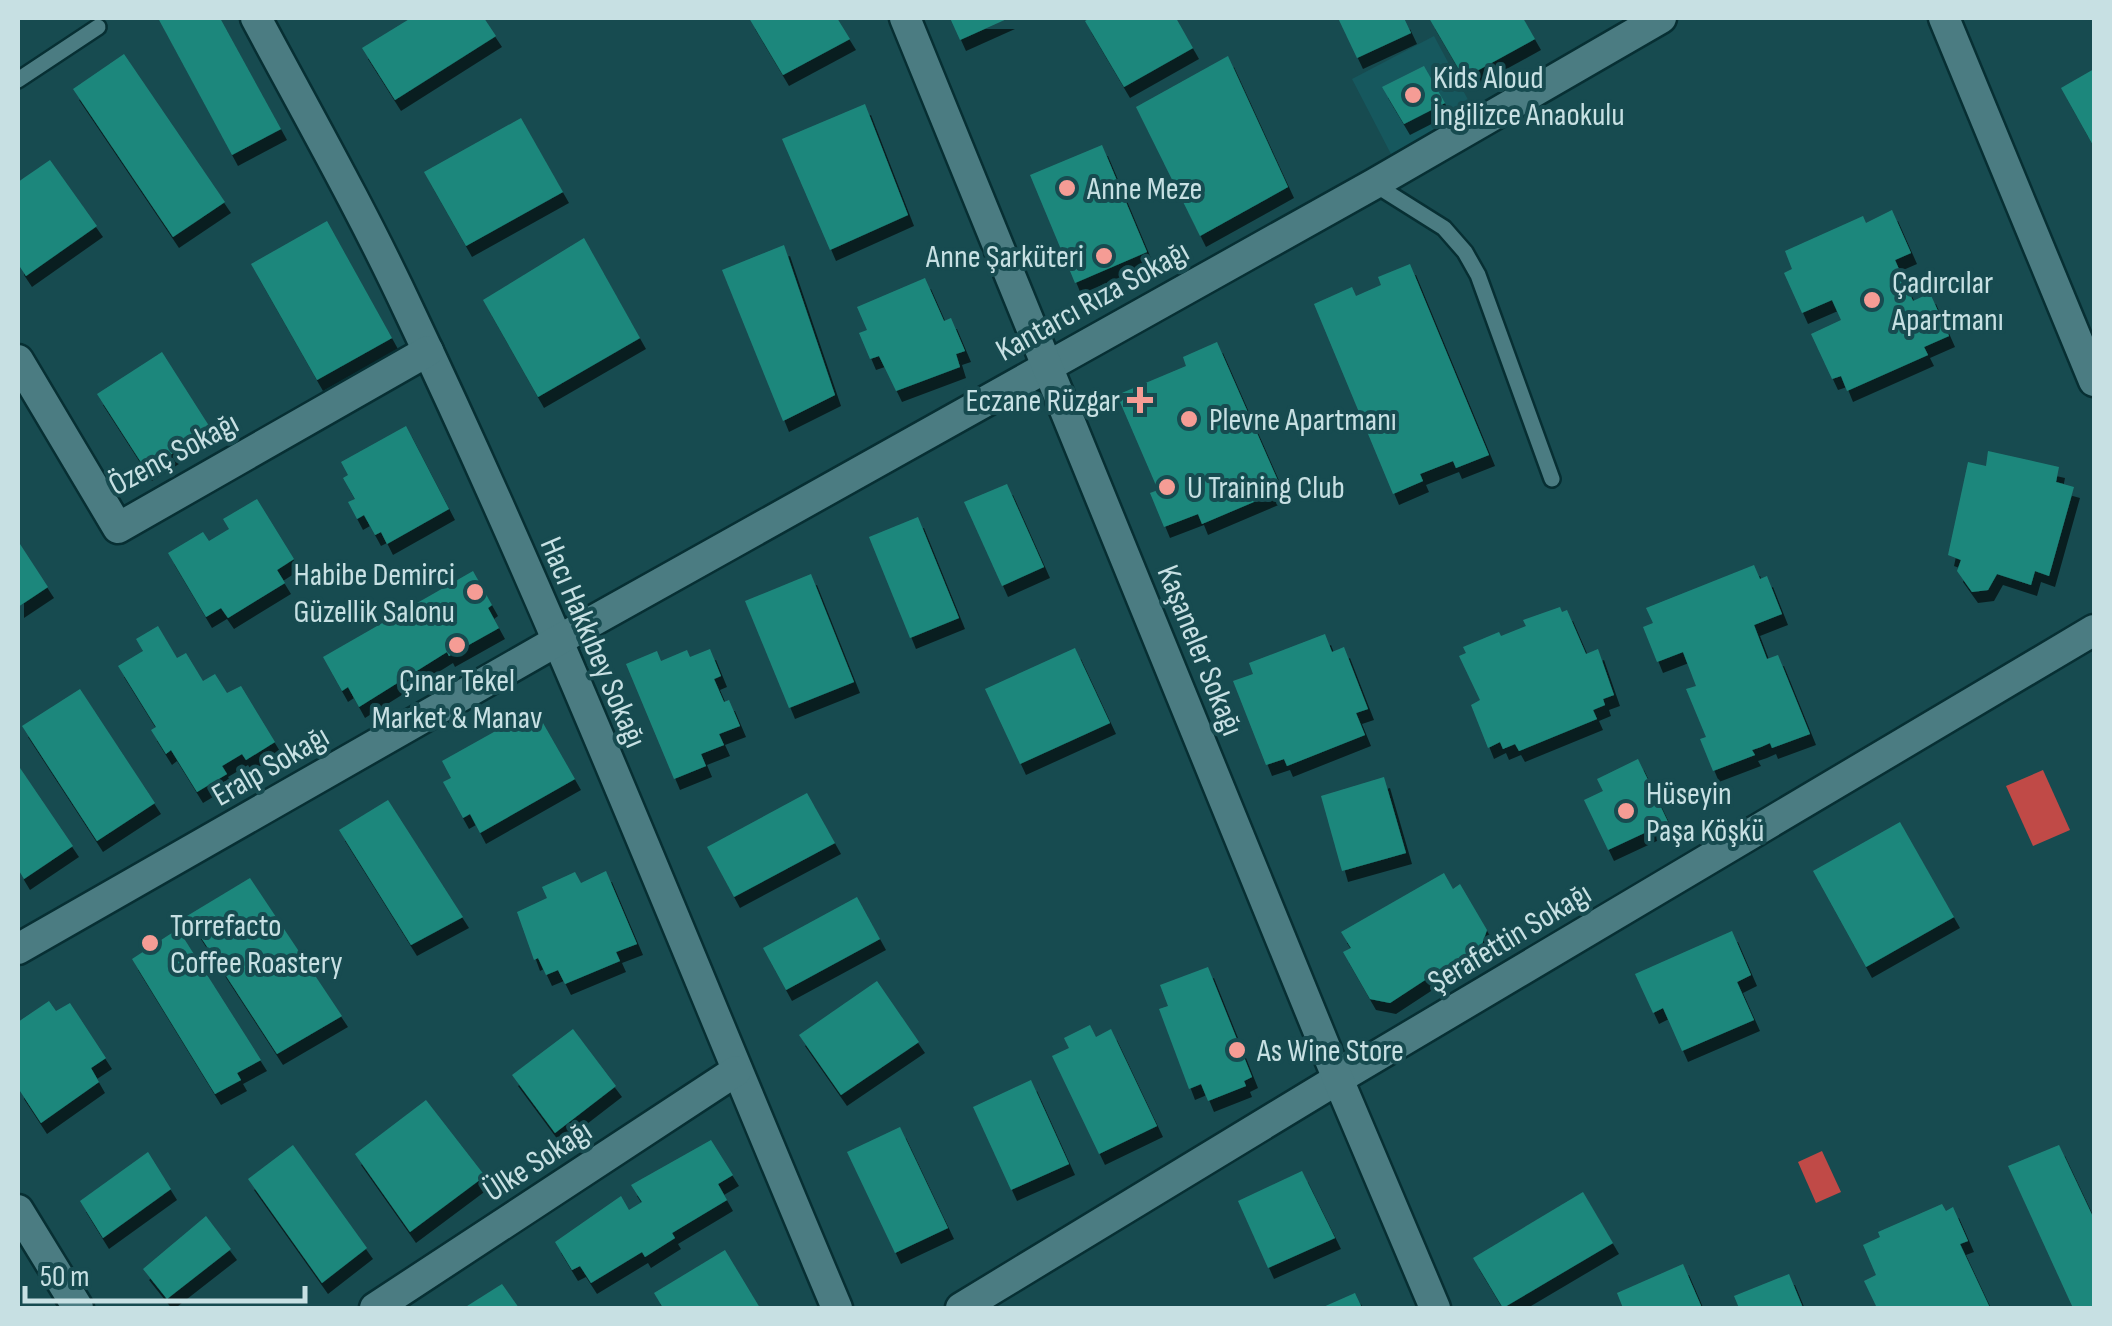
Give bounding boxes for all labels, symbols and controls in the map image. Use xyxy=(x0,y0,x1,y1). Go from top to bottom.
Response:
place label: Kids Aloud İngilizce Anaokulu xyxy=(1433,59,1625,135)
marker: Kids Aloud İngilizce Anaokulu xyxy=(1402,84,1424,106)
place label: Anne Meze xyxy=(1086,170,1202,209)
marker: Anne Meze xyxy=(1056,177,1078,199)
street label: Kantarcı Rıza Sokağı xyxy=(989,232,1196,370)
place label: Anne Şarküteri xyxy=(925,238,1084,277)
marker: Anne Şarküteri xyxy=(1093,245,1115,267)
place label: Çadırcılar Apartmanı xyxy=(1891,264,2004,340)
marker: Çadırcılar Apartmanı xyxy=(1861,289,1883,311)
place label: Eczane Rüzgar xyxy=(965,382,1120,421)
marker: Eczane Rüzgar xyxy=(1129,389,1151,411)
place label: Plevne Apartmanı xyxy=(1209,401,1397,440)
street label: Özenç Sokağı xyxy=(102,404,245,505)
marker: Plevne Apartmanı xyxy=(1178,408,1200,430)
place label: U Training Club xyxy=(1187,469,1345,508)
marker: U Training Club xyxy=(1156,476,1178,498)
street label: Hacı Hakkıbey Sokağı xyxy=(531,532,654,754)
place label: Habibe Demirci Güzellik Salonu xyxy=(293,556,455,632)
street label: Kaşaneler Sokağı xyxy=(1148,560,1251,741)
marker: Habibe Demirci Güzellik Salonu xyxy=(464,581,486,603)
marker: Çınar Tekel Market & Manav xyxy=(446,634,468,656)
place label: Çınar Tekel Market & Manav xyxy=(372,662,542,738)
street label: Eralp Sokağı xyxy=(205,717,336,815)
place label: Hüseyin Paşa Köşkü xyxy=(1646,775,1764,851)
marker: Hüseyin Paşa Köşkü xyxy=(1615,800,1637,822)
street label: Şerafettin Sokağı xyxy=(1421,874,1598,1002)
place label: Torrefacto Coffee Roastery xyxy=(170,907,343,983)
marker: Torrefacto Coffee Roastery xyxy=(139,932,161,954)
place label: As Wine Store xyxy=(1256,1032,1404,1071)
marker: As Wine Store xyxy=(1226,1039,1248,1061)
street label: Ülke Sokağı xyxy=(476,1112,599,1211)
scale bar xyxy=(25,1241,305,1303)
text: 50 m xyxy=(40,1259,89,1295)

